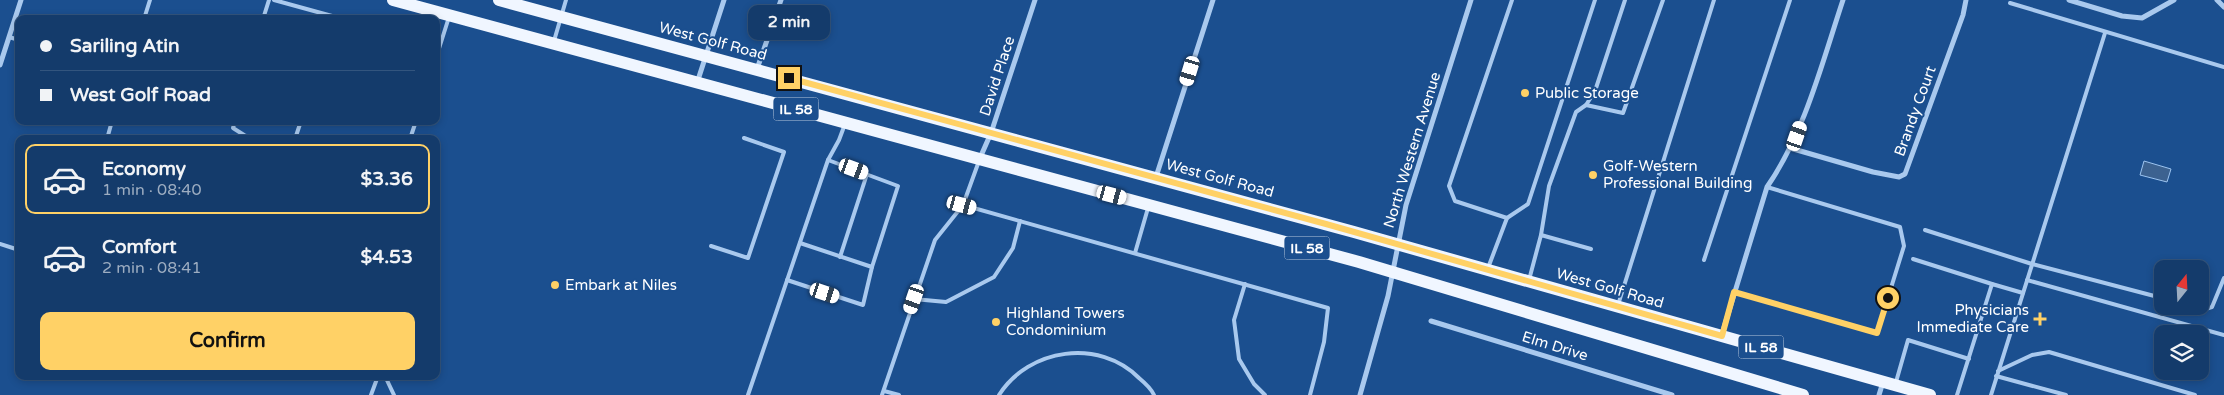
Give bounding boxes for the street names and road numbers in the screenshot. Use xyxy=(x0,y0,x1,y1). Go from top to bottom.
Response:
street label: West Golf Road xyxy=(657,18,769,64)
street label: David Place xyxy=(976,34,1018,118)
street label: Brandy Court xyxy=(1890,63,1940,159)
street label: North Western Avenue xyxy=(1380,70,1444,230)
road number: IL 58 xyxy=(774,98,818,120)
street label: West Golf Road xyxy=(1164,155,1276,201)
road number: IL 58 xyxy=(1284,237,1330,260)
street label: West Golf Road xyxy=(1554,264,1666,312)
street label: Elm Drive xyxy=(1520,327,1590,365)
road number: IL 58 xyxy=(1738,336,1784,358)

